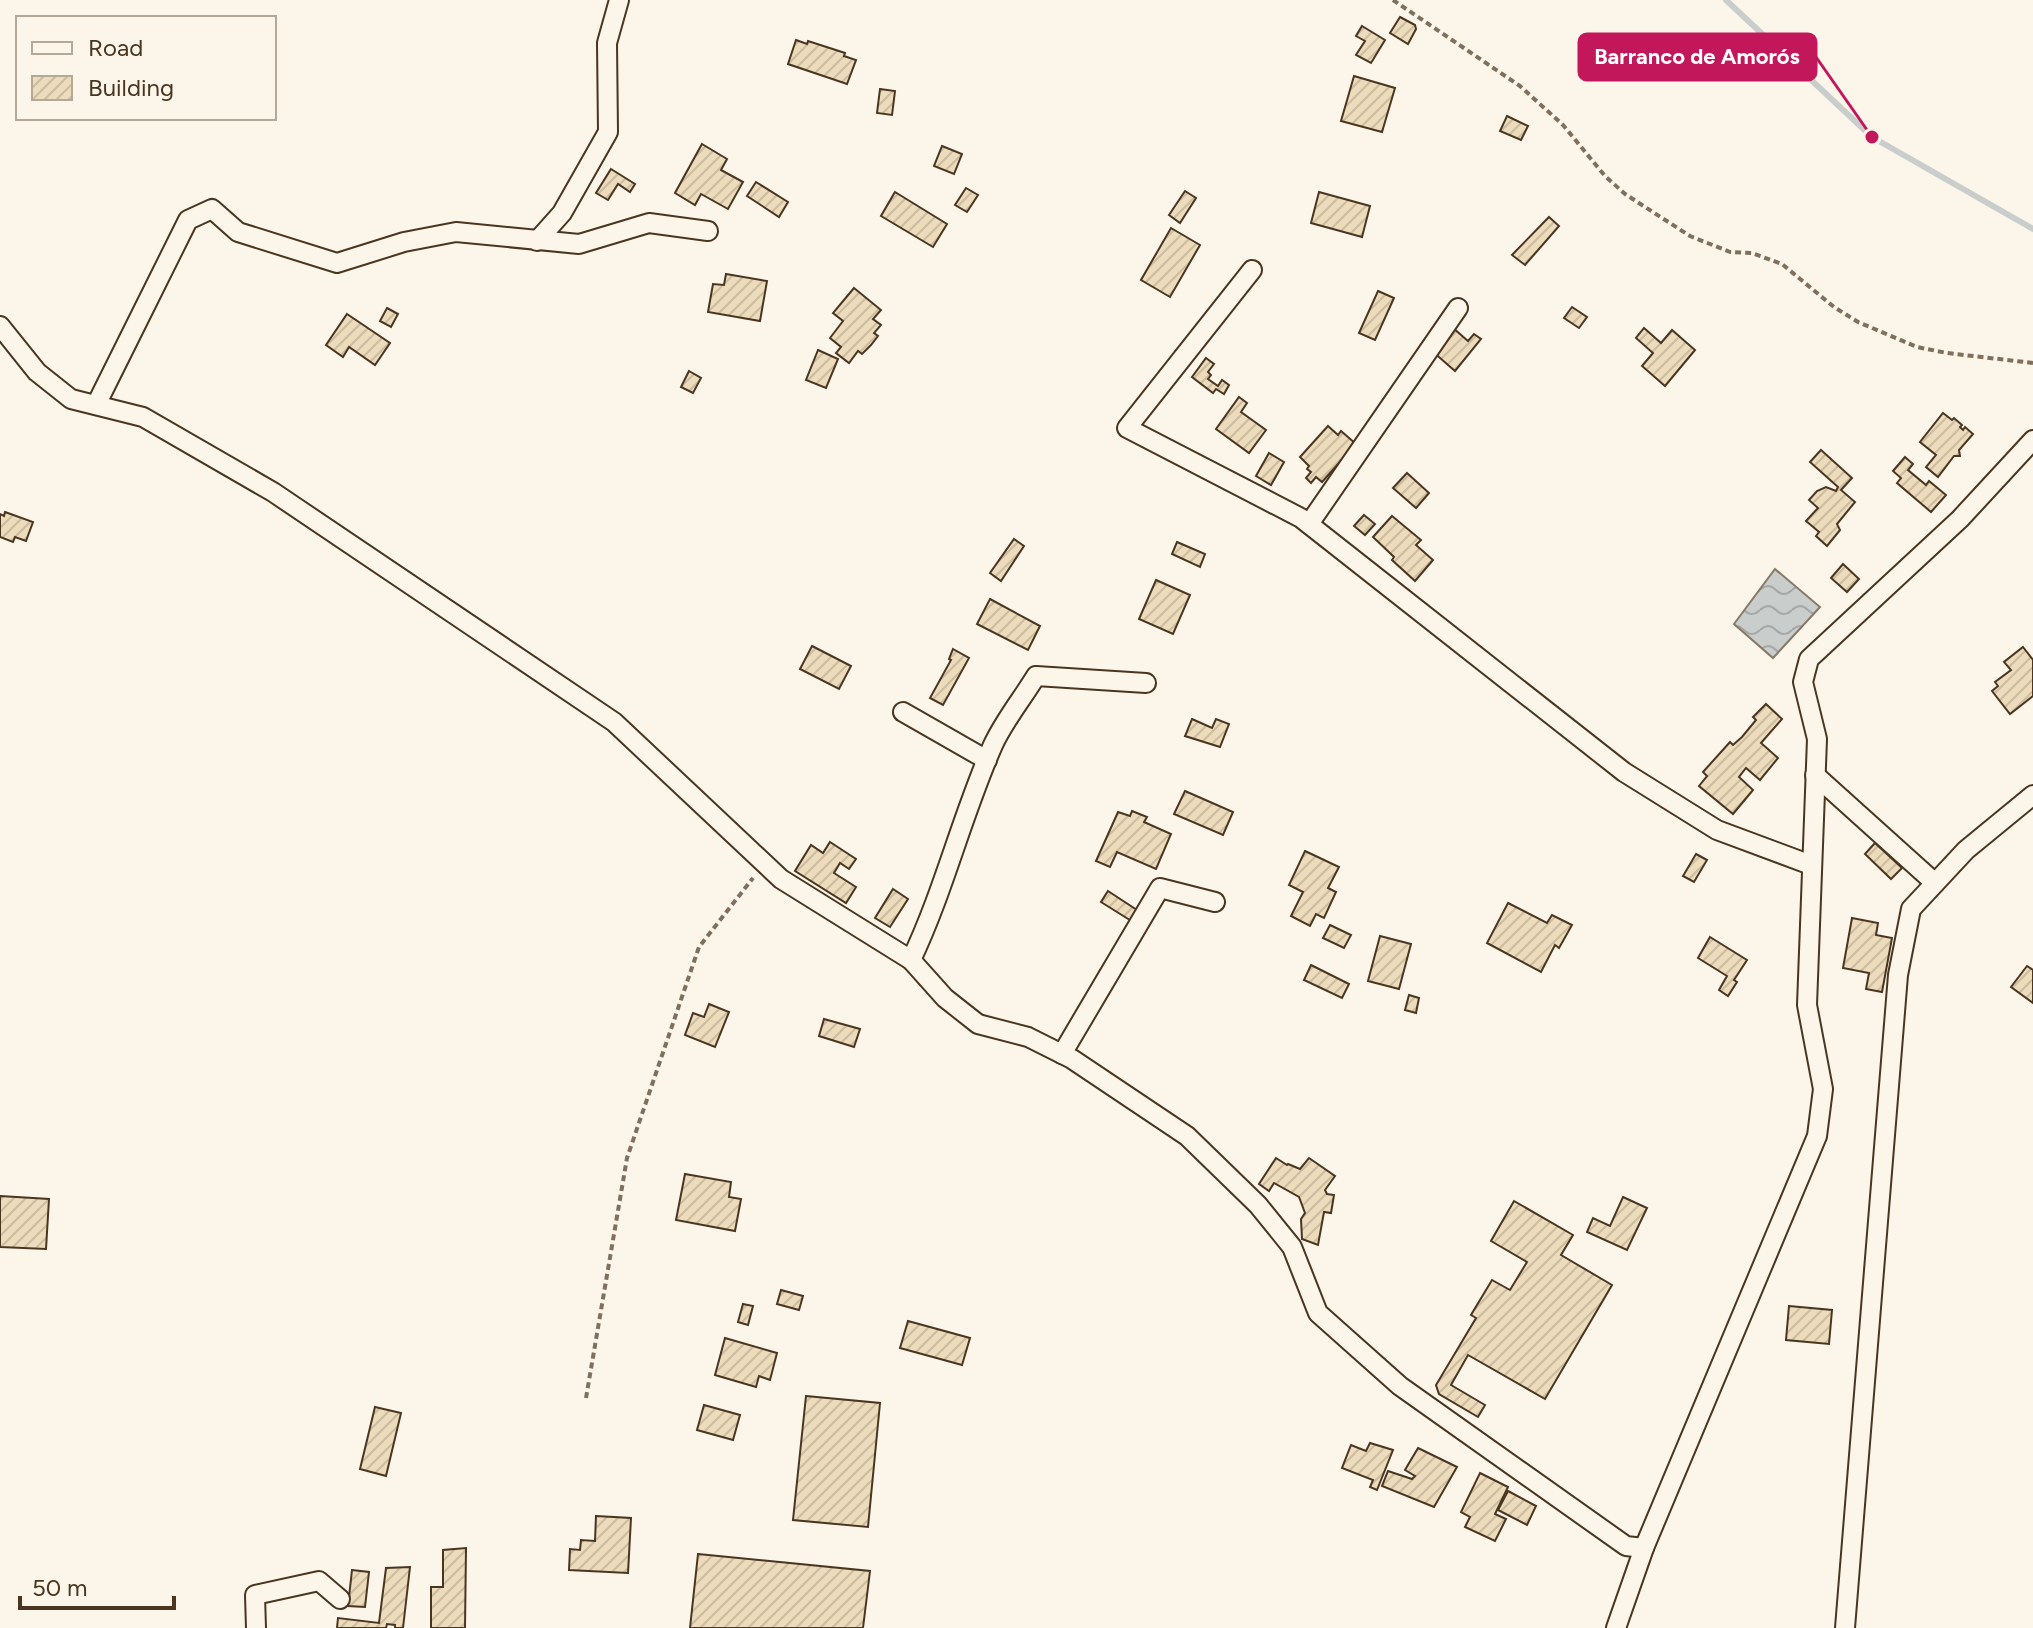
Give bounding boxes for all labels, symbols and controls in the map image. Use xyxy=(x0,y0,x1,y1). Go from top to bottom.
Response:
legend xyxy=(16,16,276,120)
text: Road xyxy=(88,33,143,62)
callout: Barranco de Amorós xyxy=(1579,34,1816,80)
text: Barranco de Amorós xyxy=(1594,43,1800,70)
text: Building xyxy=(88,73,174,102)
scale bar xyxy=(20,1560,174,1610)
text: 50 m xyxy=(32,1573,88,1602)

